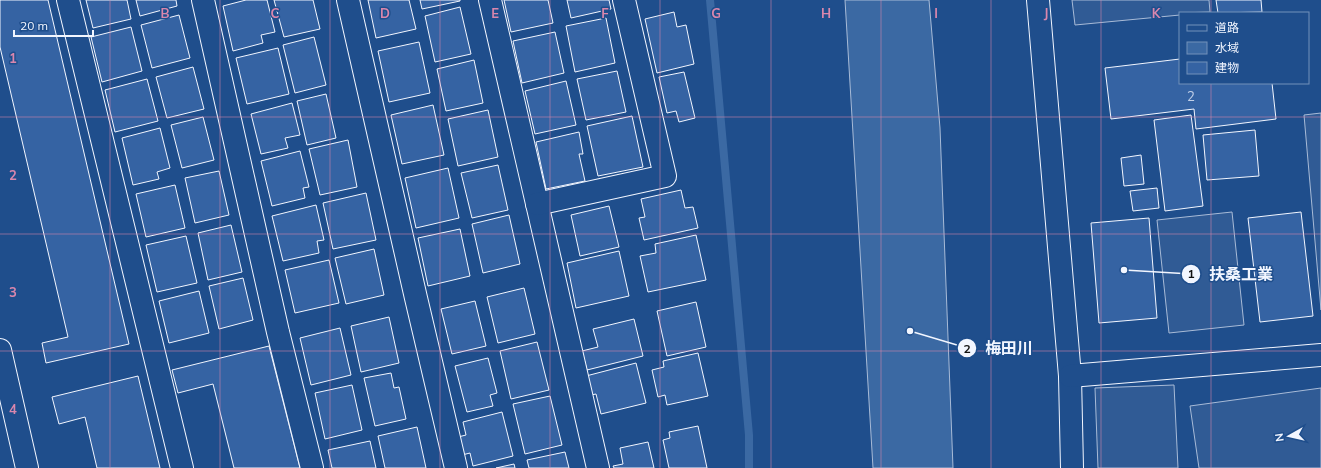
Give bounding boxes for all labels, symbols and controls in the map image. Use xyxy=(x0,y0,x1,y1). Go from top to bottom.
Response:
text: B xyxy=(161,5,170,21)
text: C xyxy=(271,5,280,21)
text: D xyxy=(380,5,390,21)
text: E xyxy=(491,5,499,21)
text: F xyxy=(601,5,609,21)
text: G xyxy=(711,5,721,21)
text: H xyxy=(821,5,831,21)
text: I xyxy=(934,5,938,21)
text: J xyxy=(1044,5,1048,21)
text: K xyxy=(1152,5,1162,21)
scale bar xyxy=(14,12,93,38)
legend xyxy=(1179,12,1309,84)
text: 20 m xyxy=(20,18,48,33)
text: 道路 xyxy=(1215,20,1239,35)
text: 水域 xyxy=(1215,40,1239,55)
text: 1 xyxy=(9,50,17,66)
text: 建物 xyxy=(1215,60,1239,75)
house number: 2 xyxy=(1187,88,1195,104)
text: 2 xyxy=(9,167,17,183)
callout: 扶桑工業 xyxy=(1181,260,1281,288)
text: 扶桑工業 xyxy=(1209,264,1273,284)
text: 1 xyxy=(1187,266,1195,281)
text: 3 xyxy=(9,284,17,300)
callout: 梅田川 xyxy=(957,334,1041,362)
text: 梅田川 xyxy=(985,338,1033,358)
text: 2 xyxy=(963,341,971,356)
text: 4 xyxy=(9,401,17,417)
north arrow xyxy=(1269,416,1309,456)
text: N xyxy=(1272,432,1287,442)

